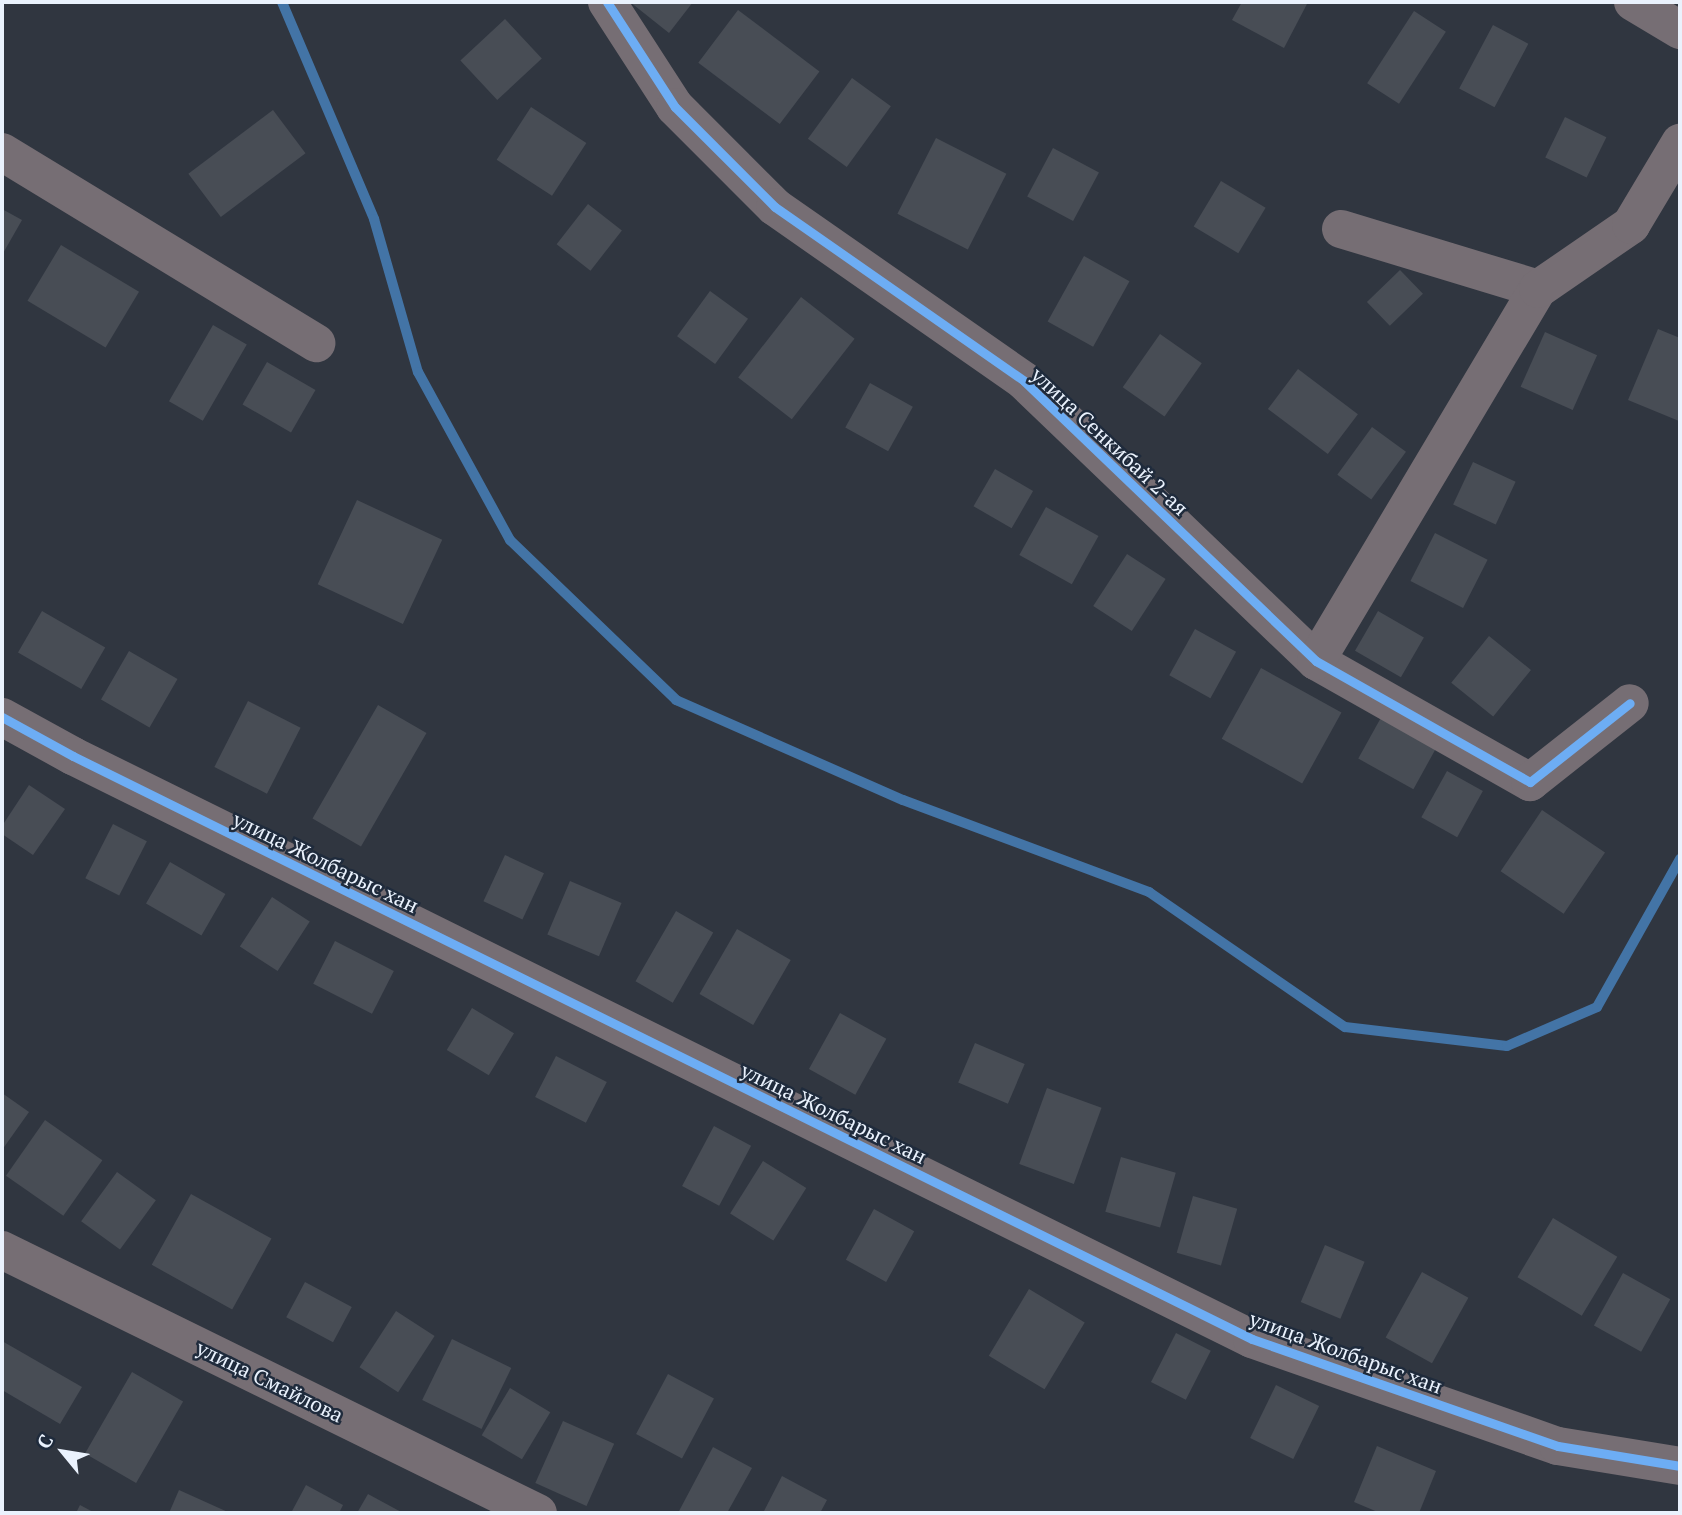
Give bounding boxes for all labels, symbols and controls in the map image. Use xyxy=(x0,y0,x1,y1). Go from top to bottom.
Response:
street label: улица Сенкибай 2-ая xyxy=(1026,362,1194,520)
street label: улица Жолбарыс хан xyxy=(229,806,423,918)
street label: улица Жолбарыс хан xyxy=(737,1057,931,1169)
street label: улица Жолбарыс хан xyxy=(1246,1305,1446,1399)
street label: улица Смайлова xyxy=(193,1335,347,1427)
north arrow xyxy=(28,1417,98,1487)
text: С xyxy=(30,1430,58,1453)

